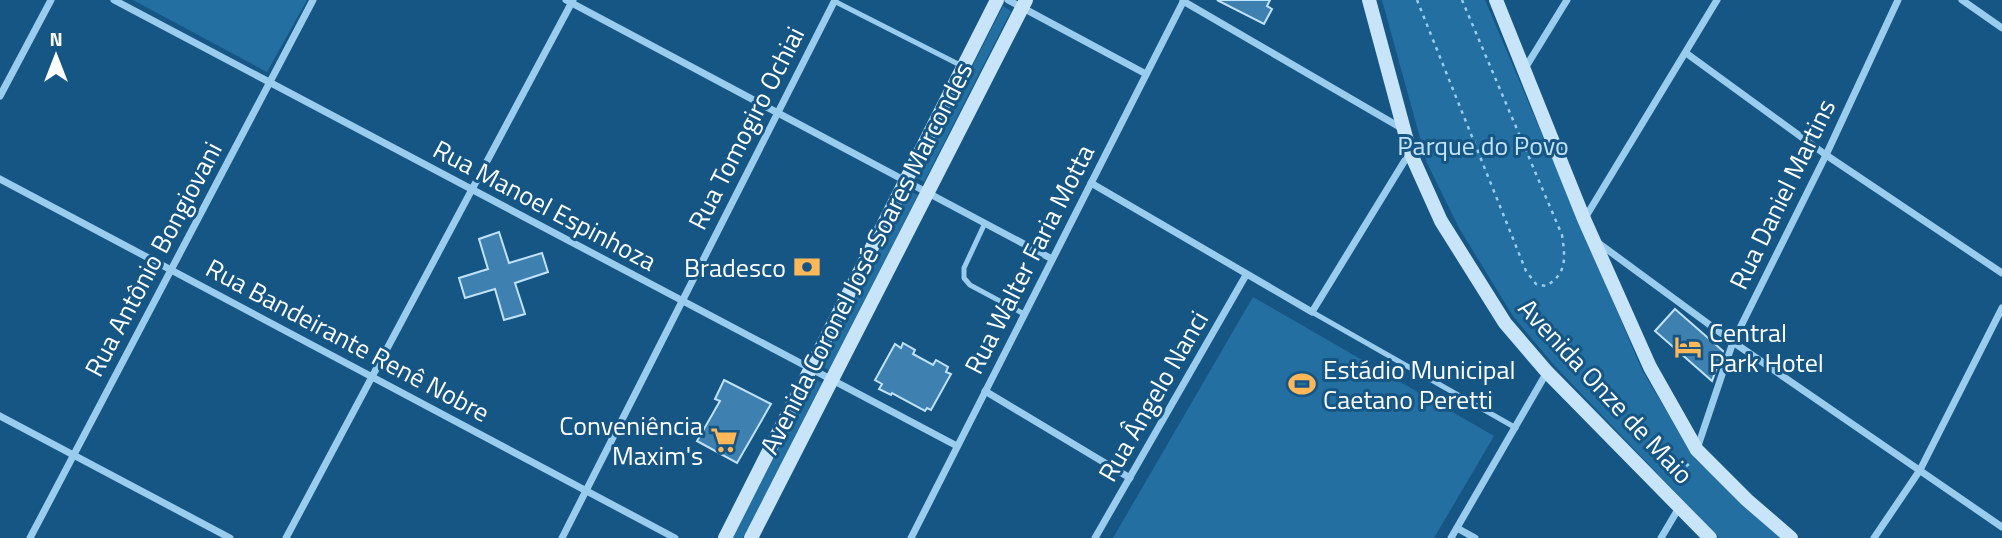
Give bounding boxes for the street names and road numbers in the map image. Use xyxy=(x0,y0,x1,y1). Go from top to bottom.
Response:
street label: Rua Tomogiro Ochiai xyxy=(678,20,814,236)
street label: Avenida Coronel José Soares Marcondes xyxy=(750,55,982,461)
street label: Rua Daniel Martins xyxy=(1719,92,1845,296)
street label: Rua Manoel Espinhoza xyxy=(426,130,664,280)
street label: Rua Antônio Bongiovani xyxy=(74,135,232,383)
street label: Rua Walter Faria Motta xyxy=(954,137,1104,381)
street label: Rua Bandeirante Renê Nobre xyxy=(199,249,497,431)
street label: Avenida Onze de Maio xyxy=(1509,289,1703,493)
street label: Rua Ângelo Nanci xyxy=(1088,303,1218,489)

